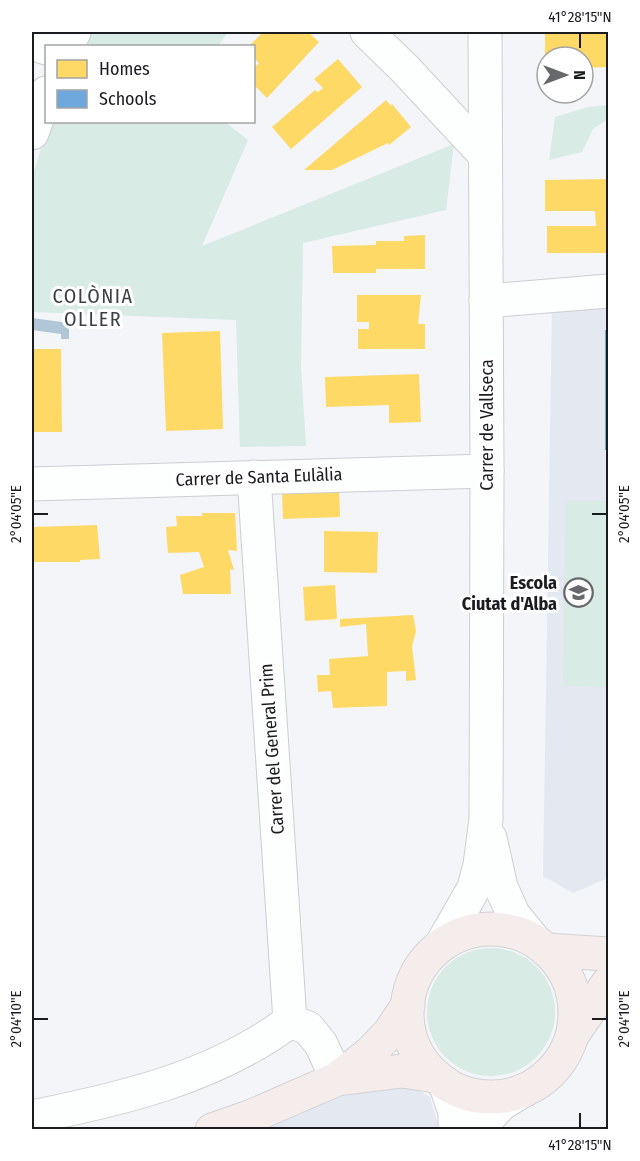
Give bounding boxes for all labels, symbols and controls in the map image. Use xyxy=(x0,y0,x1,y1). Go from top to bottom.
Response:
text: 41°28'15"N xyxy=(548,8,612,26)
legend xyxy=(45,45,255,123)
north arrow xyxy=(535,45,595,105)
text: Homes xyxy=(99,58,150,80)
text: N xyxy=(570,70,589,80)
text: Schools xyxy=(99,88,157,110)
district label: COLÒNIA OLLER xyxy=(52,284,134,331)
street label: Carrer de Vallseca xyxy=(476,359,498,491)
street label: Carrer de Santa Eulàlia xyxy=(175,463,343,491)
text: 2°04'05"E xyxy=(7,485,25,543)
text: 2°04'05"E xyxy=(615,485,633,543)
place label: Escola Ciutat d'Alba xyxy=(462,572,557,615)
school or university icon: Escola Ciutat d'Alba xyxy=(562,577,594,609)
street label: Carrer del General Prim xyxy=(255,663,289,835)
text: 2°04'10"E xyxy=(7,990,25,1048)
text: 2°04'10"E xyxy=(615,990,633,1048)
text: 41°28'15"N xyxy=(548,1136,612,1154)

